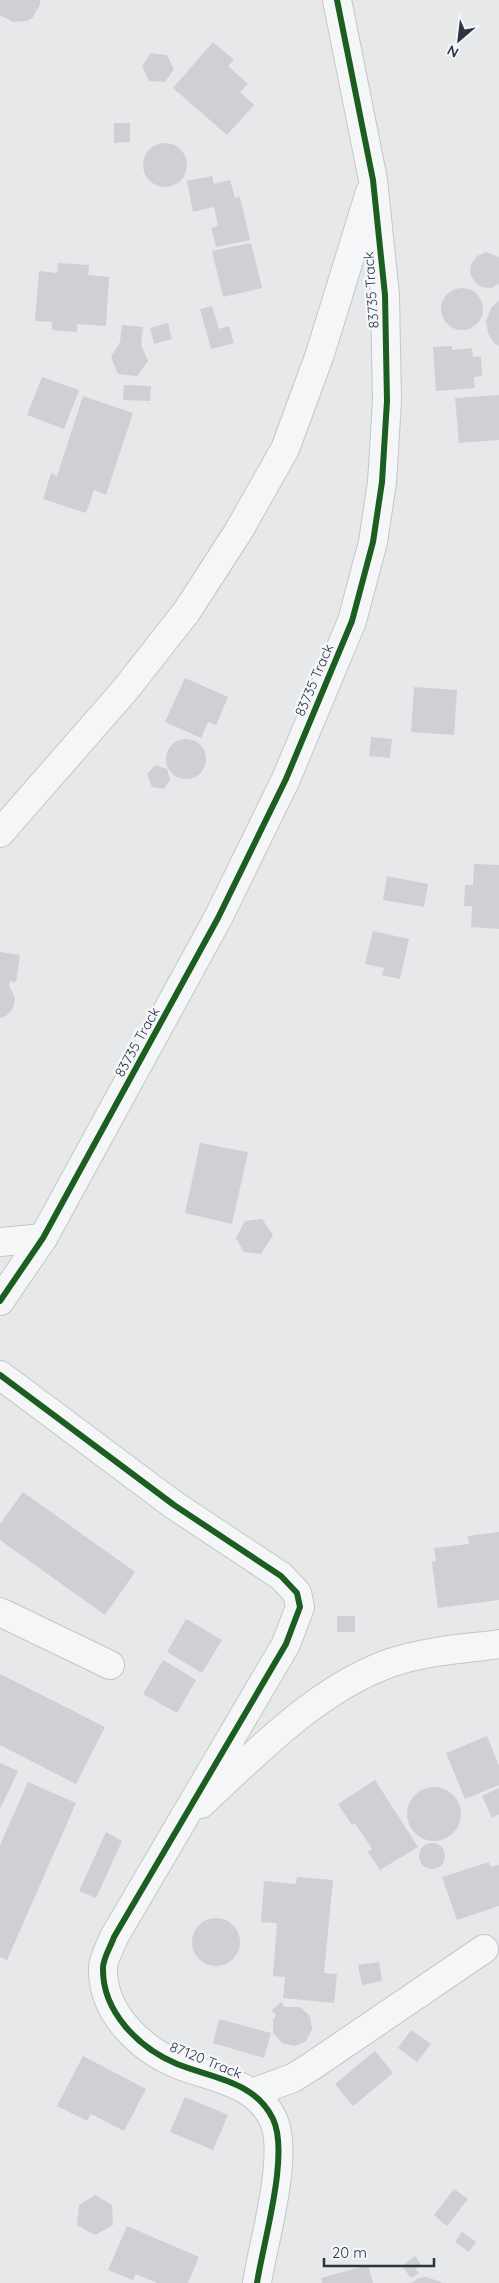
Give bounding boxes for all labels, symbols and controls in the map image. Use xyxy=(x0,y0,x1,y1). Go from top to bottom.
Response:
north arrow xyxy=(434,15,484,65)
text: N xyxy=(444,41,462,62)
street label: 83735 Track xyxy=(359,251,383,329)
street label: 83735 Track xyxy=(291,641,337,719)
street label: 83735 Track xyxy=(110,1004,164,1080)
street label: 87120 Track xyxy=(167,2037,245,2083)
scale bar xyxy=(324,2236,434,2268)
text: 20 m xyxy=(332,2243,367,2262)

